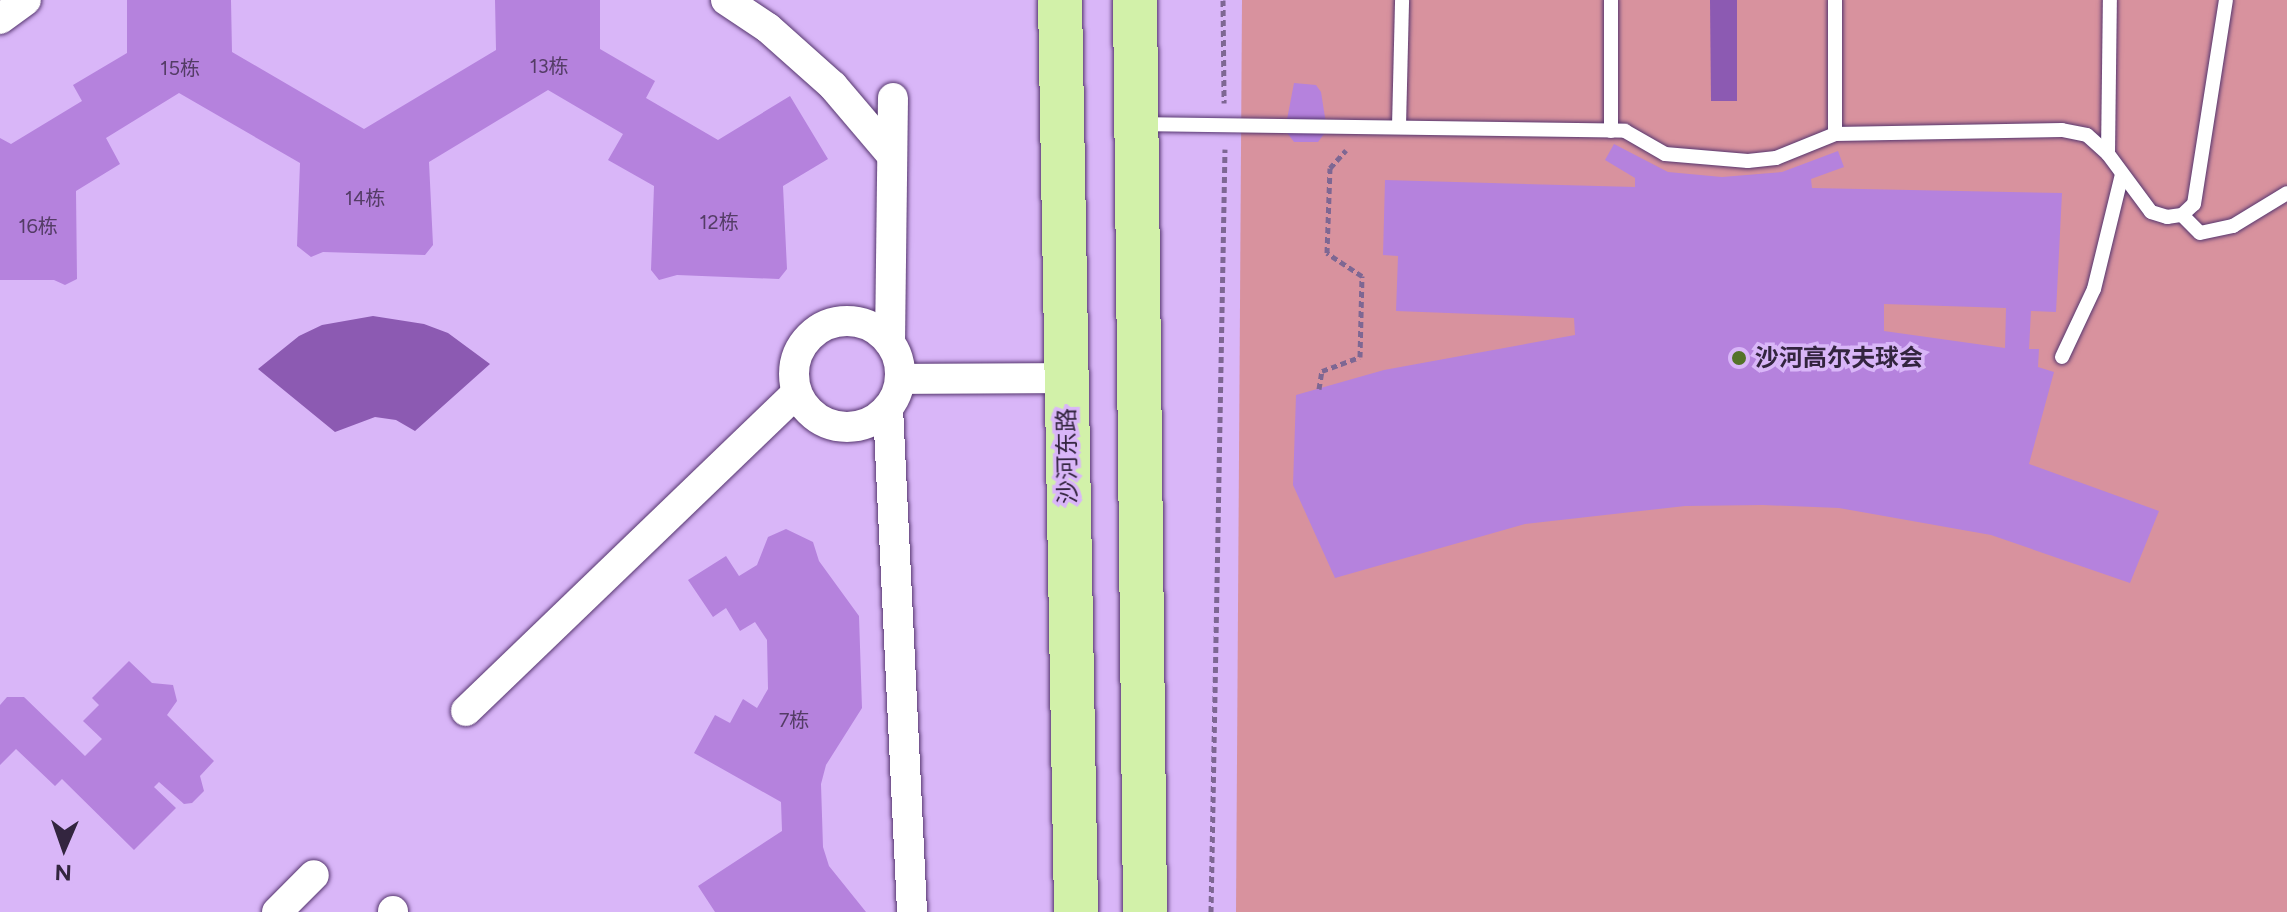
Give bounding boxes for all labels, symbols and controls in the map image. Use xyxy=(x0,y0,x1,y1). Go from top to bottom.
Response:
house number: 13栋 xyxy=(529,54,569,78)
house number: 15栋 xyxy=(160,56,200,80)
house number: 14栋 xyxy=(345,186,385,210)
house number: 12栋 xyxy=(699,210,739,234)
house number: 16栋 xyxy=(18,214,58,238)
place label: 沙河高尔夫球会 xyxy=(1755,344,1923,372)
marker: 沙河高尔夫球会 xyxy=(1730,349,1748,367)
street label: 沙河东路 xyxy=(1052,408,1082,504)
house number: 7栋 xyxy=(779,708,809,732)
north arrow xyxy=(24,808,104,888)
text: N xyxy=(54,859,72,886)

